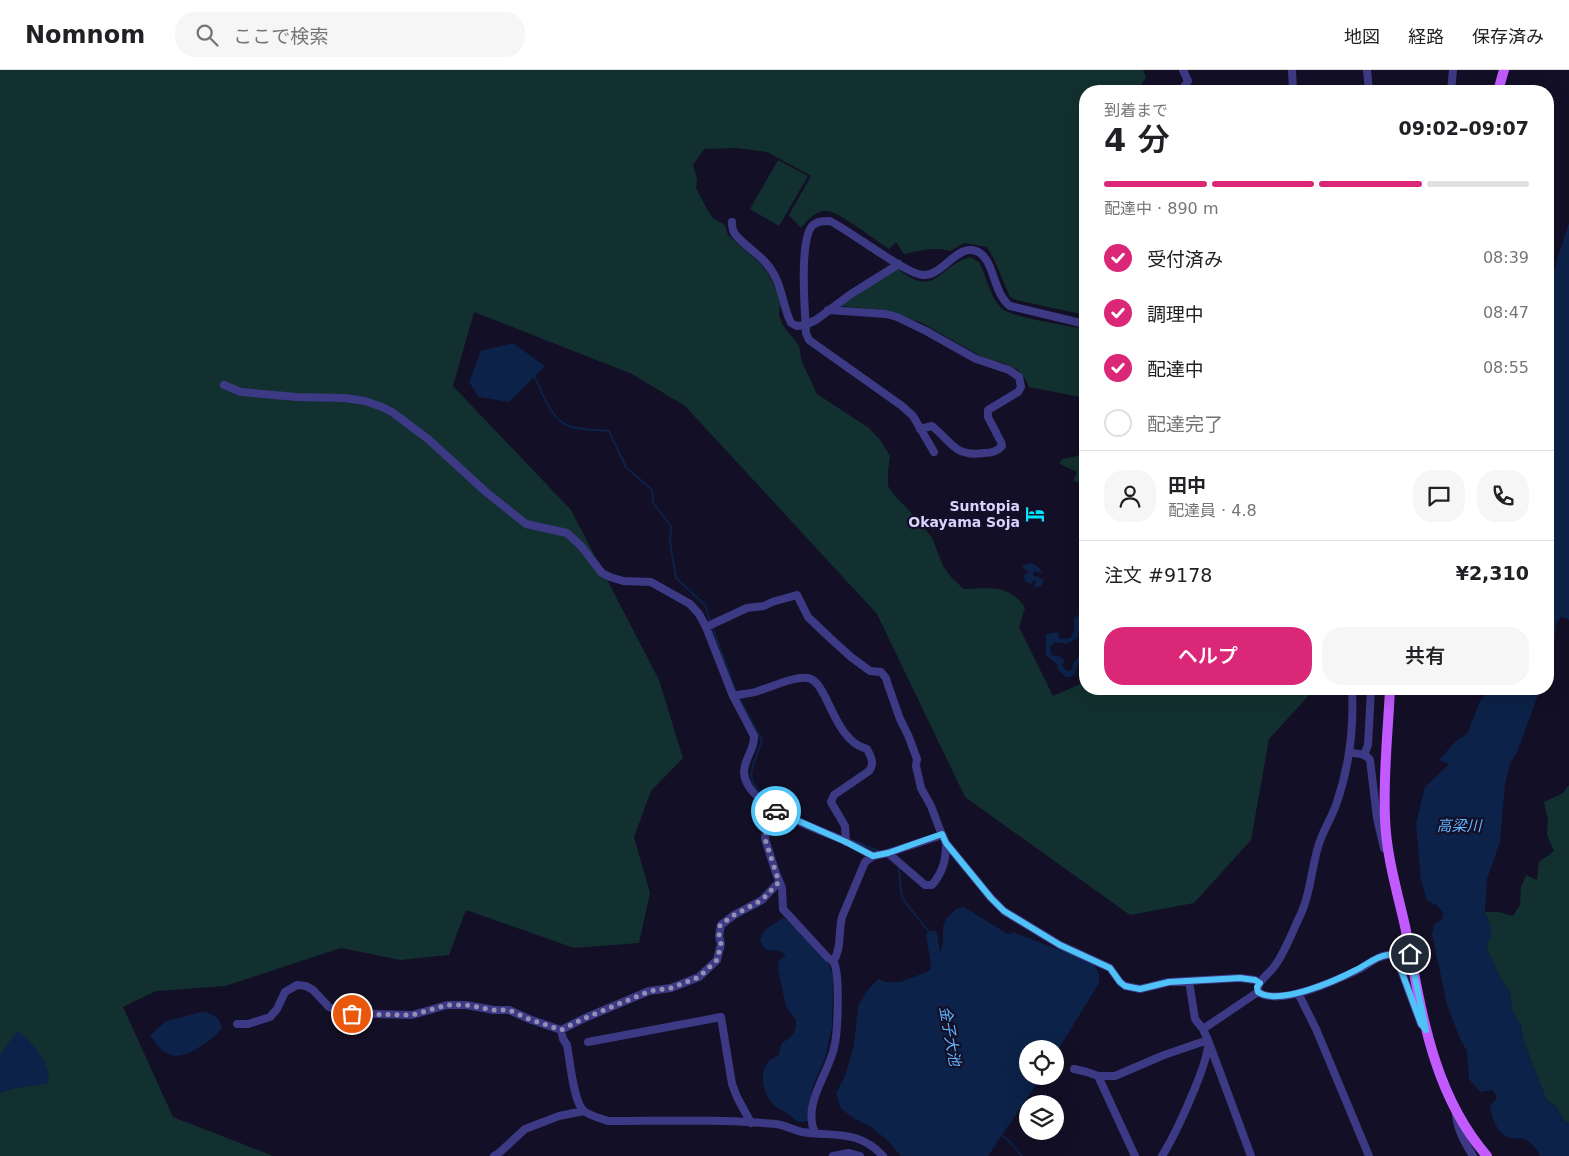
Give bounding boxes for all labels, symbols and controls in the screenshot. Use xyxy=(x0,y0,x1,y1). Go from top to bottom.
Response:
search box xyxy=(175,12,525,57)
text: Nomnom xyxy=(25,21,145,49)
icon: search xyxy=(193,21,221,49)
text: ここで検索 xyxy=(233,25,328,47)
text: 地図 xyxy=(1344,26,1380,47)
text: 経路 xyxy=(1408,26,1444,47)
text: 保存済み xyxy=(1472,26,1544,47)
text: 到着まで xyxy=(1104,101,1168,120)
text: 09:02–09:07 xyxy=(1399,117,1529,139)
text: 4 分 xyxy=(1104,121,1169,159)
text: 配達中 · 890 m xyxy=(1104,199,1218,218)
icon: check xyxy=(1104,244,1132,272)
text: 受付済み xyxy=(1147,248,1223,270)
text: 08:39 xyxy=(1483,248,1529,267)
icon: check xyxy=(1104,299,1132,327)
text: 調理中 xyxy=(1147,303,1204,325)
text: 08:47 xyxy=(1483,303,1529,322)
icon: check xyxy=(1104,354,1132,382)
text: 配達中 xyxy=(1147,358,1204,380)
text: 08:55 xyxy=(1483,358,1529,377)
text: 配達完了 xyxy=(1147,413,1223,435)
button: person xyxy=(1104,470,1156,522)
button: chat xyxy=(1413,470,1465,522)
button: phone xyxy=(1477,470,1529,522)
text: 田中 xyxy=(1168,474,1206,496)
place label: Suntopia Okayama Soja xyxy=(908,498,1020,530)
text: 配達員 · 4.8 xyxy=(1168,501,1257,520)
hotel icon: Suntopia Okayama Soja xyxy=(1024,503,1046,525)
text: ¥2,310 xyxy=(1456,562,1529,584)
text: 注文 #9178 xyxy=(1104,564,1212,586)
button: ヘルプ xyxy=(1104,627,1312,685)
button: 共有 xyxy=(1322,627,1529,685)
courier xyxy=(751,786,801,836)
icon: car xyxy=(762,797,790,825)
water label: 高梁川 xyxy=(1436,817,1483,835)
pin xyxy=(1389,933,1431,975)
icon: home xyxy=(1396,940,1424,968)
pin xyxy=(331,993,373,1035)
icon: bag xyxy=(338,1000,366,1028)
water label: 金子大池 xyxy=(936,1005,964,1069)
map controls xyxy=(1019,1040,1064,1140)
button: locate xyxy=(1019,1040,1064,1085)
button: layers xyxy=(1019,1095,1064,1140)

